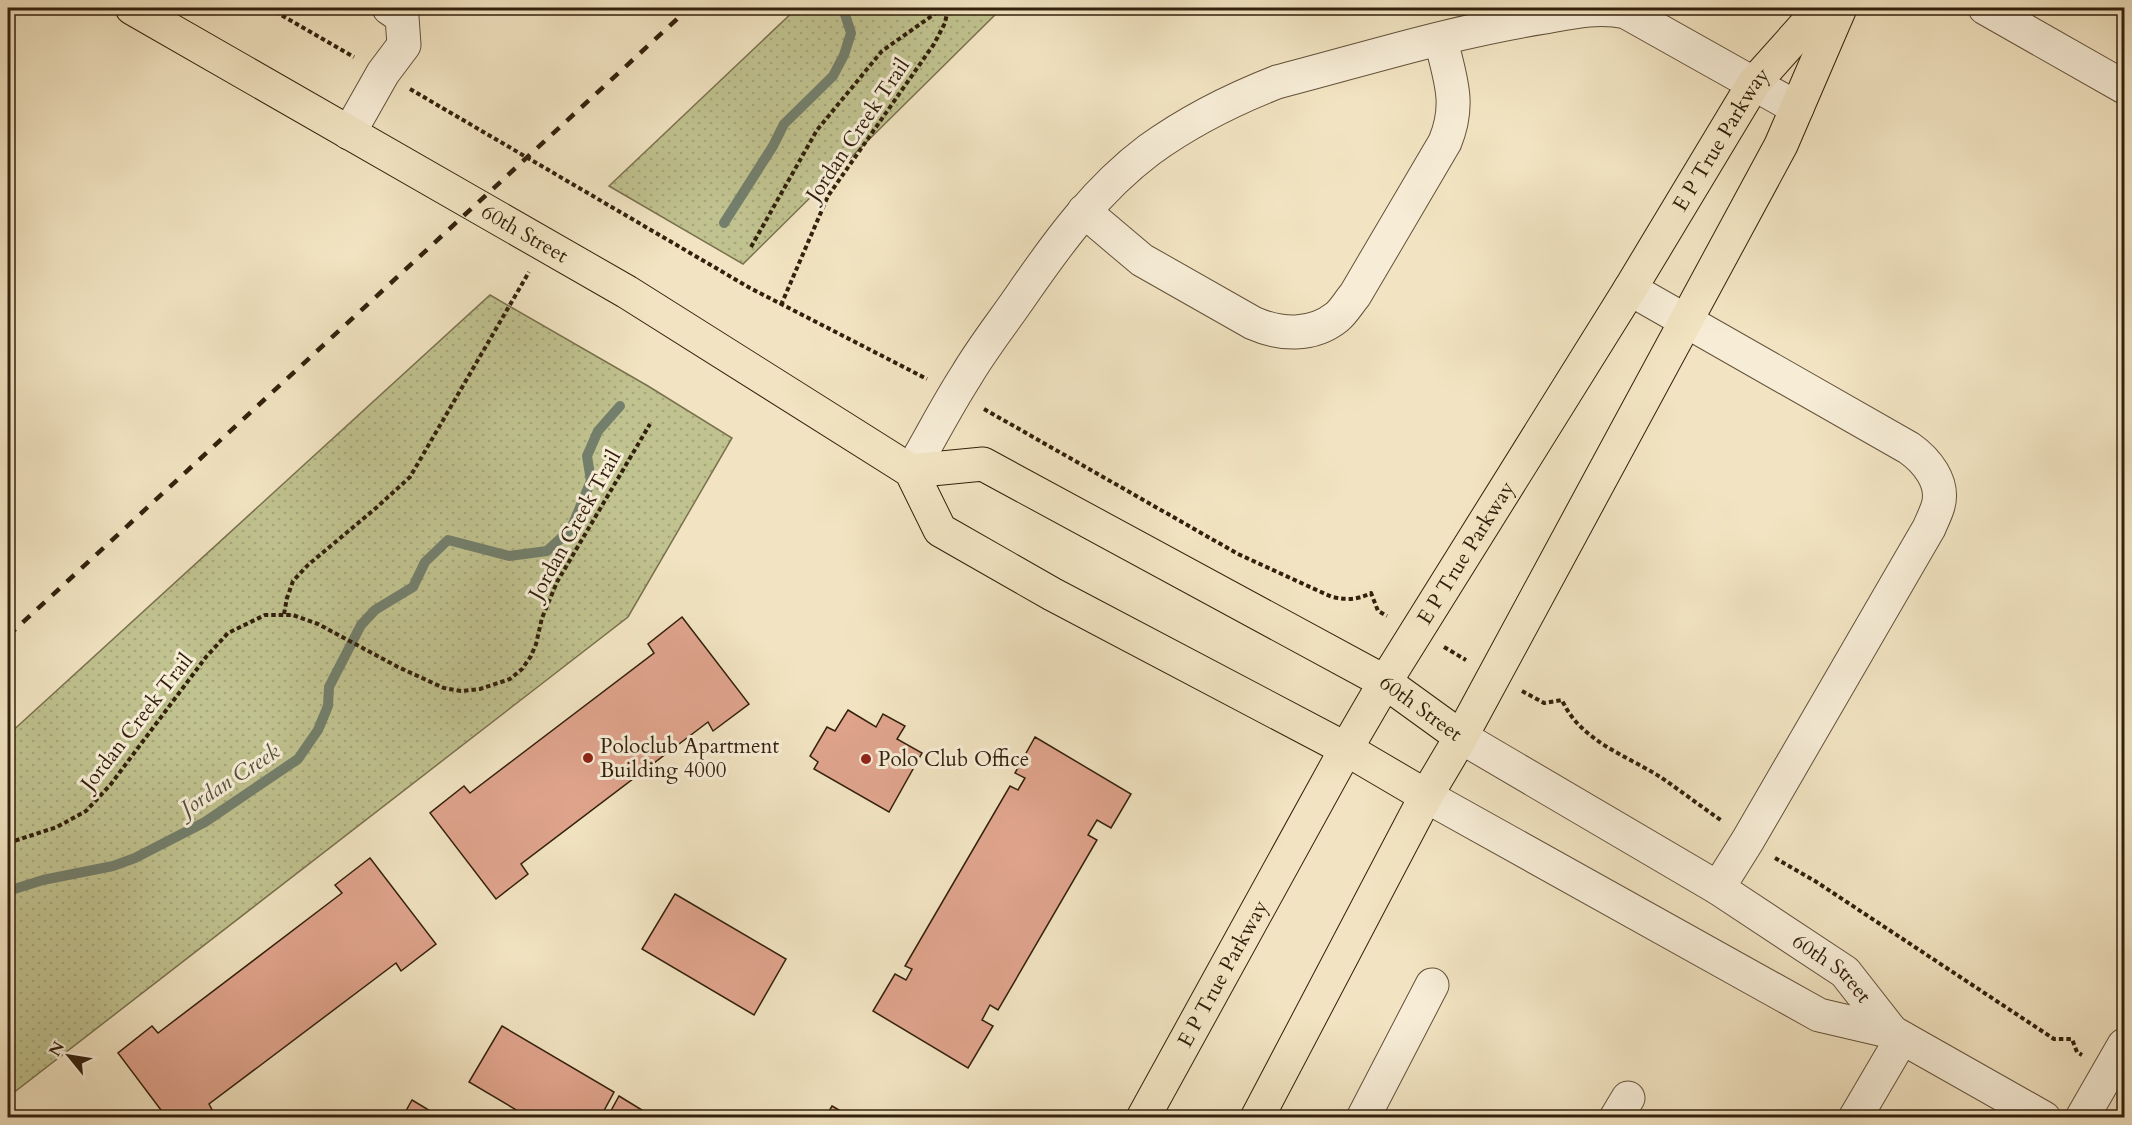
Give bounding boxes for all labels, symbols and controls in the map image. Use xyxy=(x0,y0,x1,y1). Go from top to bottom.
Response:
street label: Jordan Creek Trail xyxy=(798,53,917,210)
street label: E P True Parkway xyxy=(1666,61,1776,217)
street label: 60th Street xyxy=(476,197,574,270)
street label: Jordan Creek Trail xyxy=(520,445,628,608)
street label: E P True Parkway xyxy=(1410,476,1521,630)
street label: Jordan Creek Trail xyxy=(72,647,200,799)
street label: 60th Street xyxy=(1374,668,1469,748)
place label: Poloclub Apartment Building 4000 xyxy=(600,732,780,785)
water label: Jordan Creek xyxy=(170,737,286,826)
place label: Polo Club Office xyxy=(878,745,1029,774)
marker: Poloclub Apartment Building 4000 xyxy=(581,751,595,765)
marker: Polo Club Office xyxy=(859,752,873,766)
street label: E P True Parkway xyxy=(1170,895,1275,1052)
street label: 60th Street xyxy=(1787,927,1879,1009)
north arrow xyxy=(39,1026,99,1086)
text: N xyxy=(44,1037,70,1061)

